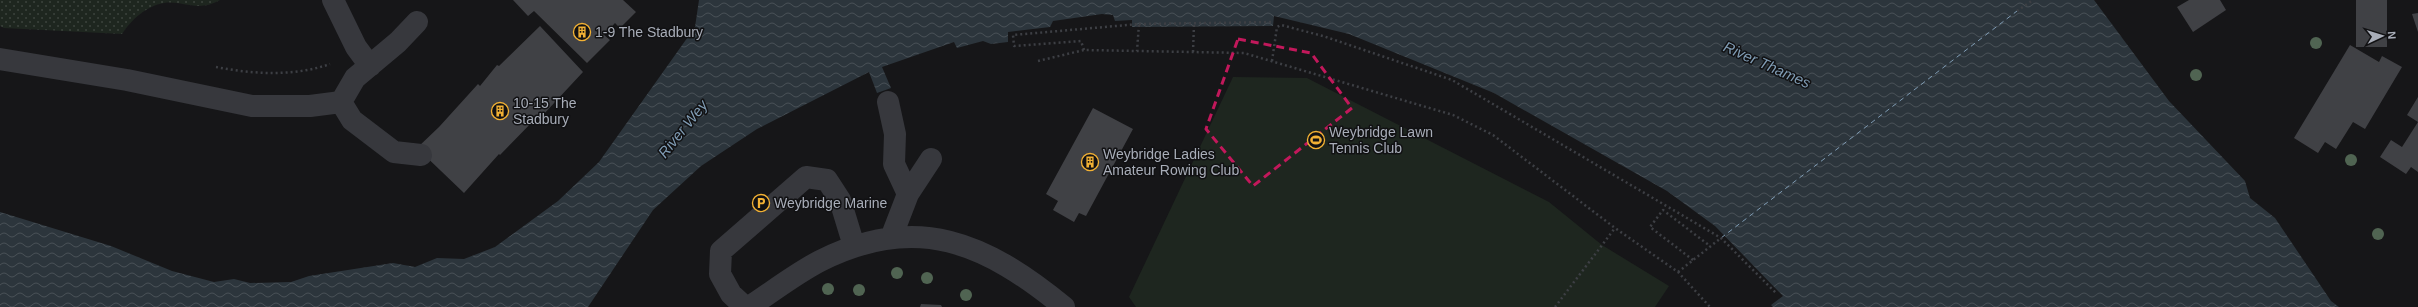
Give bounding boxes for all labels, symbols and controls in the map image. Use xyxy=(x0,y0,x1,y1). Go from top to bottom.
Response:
north arrow xyxy=(2362,16,2402,56)
building icon: 1-9 The Stadbury xyxy=(572,22,592,42)
place label: 1-9 The Stadbury xyxy=(595,24,703,40)
text: N xyxy=(2386,31,2398,40)
water label: River Thames xyxy=(1721,38,1814,91)
place label: 10-15 The Stadbury xyxy=(513,95,577,127)
water label: River Wey xyxy=(654,95,712,161)
building icon: 10-15 The Stadbury xyxy=(490,101,510,121)
place label: Weybridge Lawn Tennis Club xyxy=(1329,124,1433,156)
sports icon: Weybridge Lawn Tennis Club xyxy=(1306,130,1326,150)
place label: Weybridge Ladies Amateur Rowing Club xyxy=(1103,146,1239,178)
building icon: Weybridge Ladies Amateur Rowing Club xyxy=(1080,152,1100,172)
parking icon: Weybridge Marine xyxy=(751,193,771,213)
place label: Weybridge Marine xyxy=(774,195,888,211)

